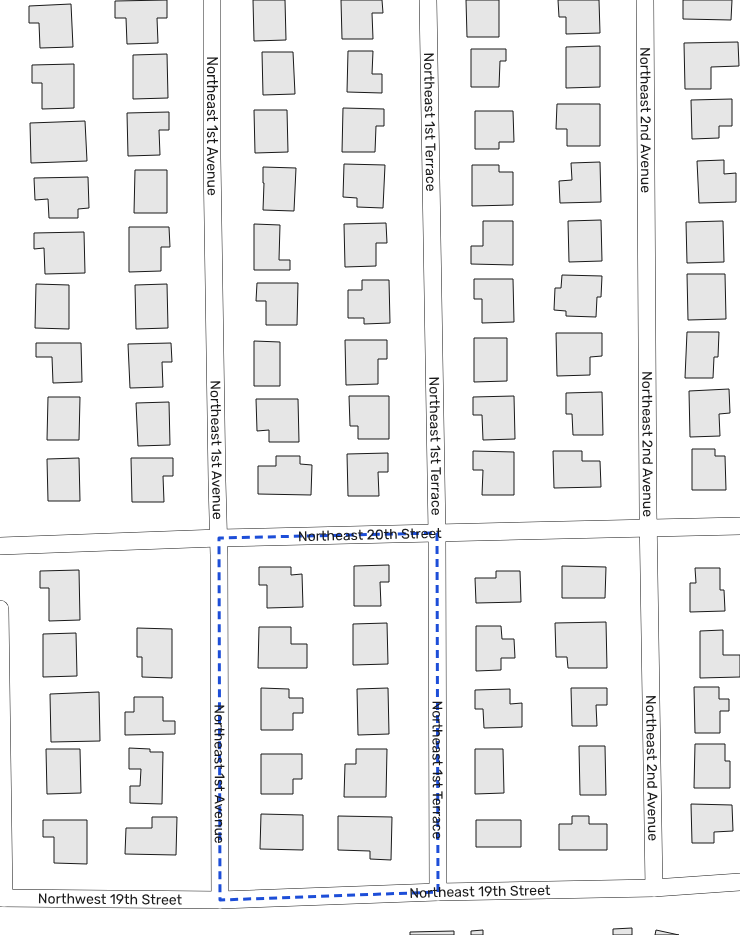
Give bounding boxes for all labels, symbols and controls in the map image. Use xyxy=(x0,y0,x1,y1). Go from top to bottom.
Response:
street label: Northeast 2nd Avenue xyxy=(636,47,654,193)
street label: Northeast 1st Terrace xyxy=(420,52,439,192)
street label: Northeast 1st Avenue xyxy=(203,56,221,196)
street label: Northeast 2nd Avenue xyxy=(638,371,656,517)
street label: Northeast 1st Terrace xyxy=(425,376,445,516)
street label: Northeast 1st Avenue xyxy=(206,380,226,520)
street label: Northeast 20th Street xyxy=(298,525,442,545)
street label: Northeast 2nd Avenue xyxy=(642,695,661,841)
street label: Northeast 1st Terrace xyxy=(428,700,446,840)
street label: Northeast 1st Avenue xyxy=(210,704,228,844)
street label: Northeast 19th Street xyxy=(409,882,551,902)
street label: Northwest 19th Street xyxy=(38,890,183,909)

